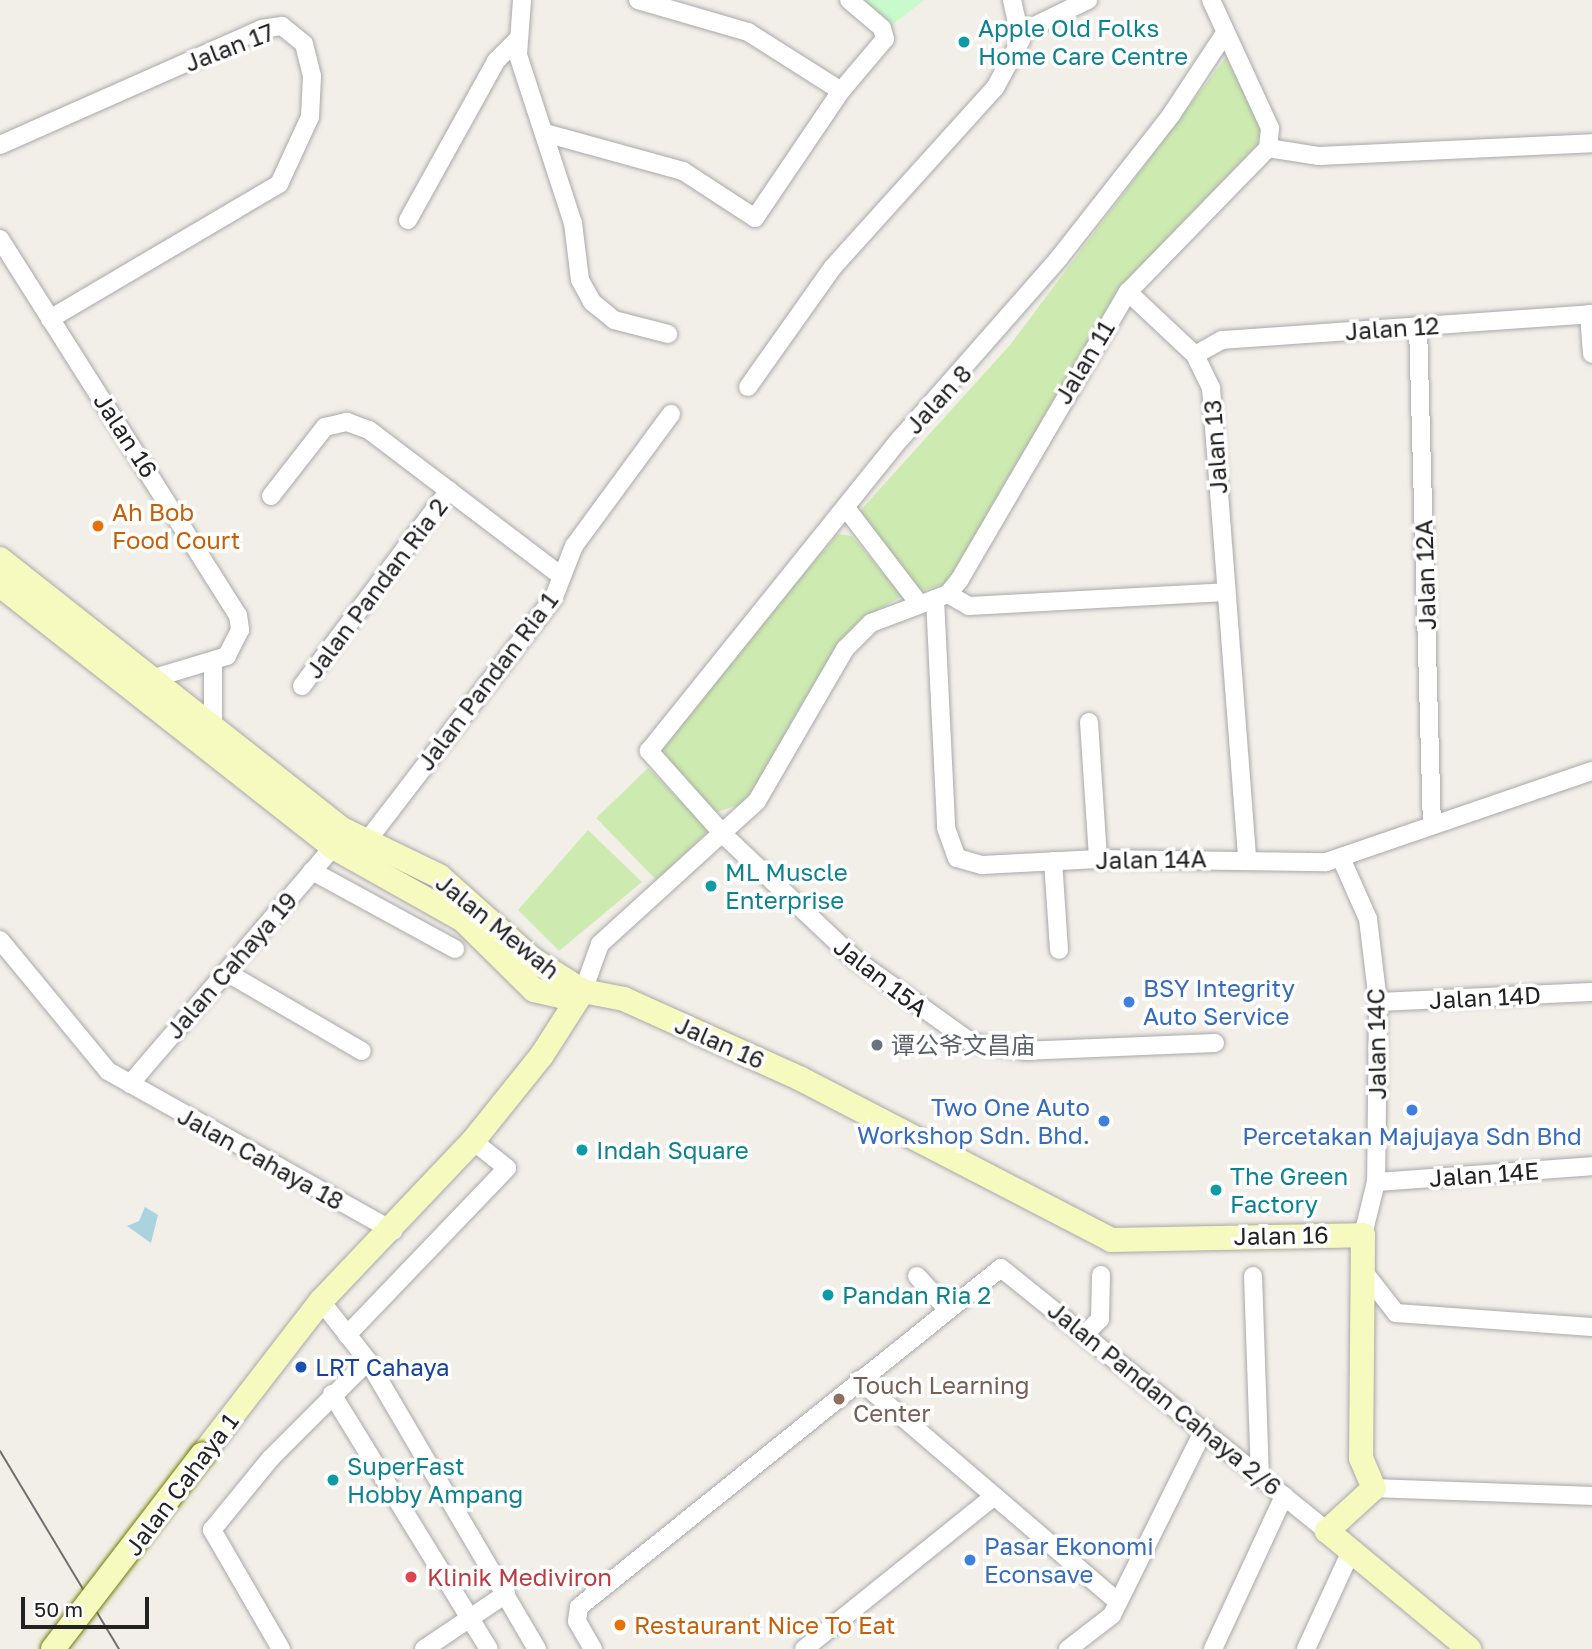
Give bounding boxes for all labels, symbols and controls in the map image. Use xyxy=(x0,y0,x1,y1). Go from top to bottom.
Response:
place label: Apple Old Folks Home Care Centre xyxy=(978,14,1188,70)
street label: Jalan 17 xyxy=(180,17,278,77)
marker: Apple Old Folks Home Care Centre xyxy=(956,34,972,50)
street label: Jalan 12 xyxy=(1344,310,1440,346)
street label: Jalan 11 xyxy=(1048,315,1120,409)
street label: Jalan 8 xyxy=(899,359,977,439)
street label: Jalan 16 xyxy=(88,387,164,483)
street label: Jalan 13 xyxy=(1197,399,1233,495)
street label: Jalan Pandan Ria 2 xyxy=(299,492,453,684)
place label: Ah Bob Food Court xyxy=(112,498,240,554)
marker: Ah Bob Food Court xyxy=(90,518,106,534)
street label: Jalan 12A xyxy=(1409,519,1441,631)
street label: Jalan Pandan Ria 1 xyxy=(411,586,563,776)
street label: Jalan 14A xyxy=(1095,844,1207,874)
place label: ML Muscle Enterprise xyxy=(725,858,848,914)
street label: Jalan Mewah xyxy=(430,867,566,985)
marker: ML Muscle Enterprise xyxy=(703,878,719,894)
street label: Jalan Cahaya 19 xyxy=(159,886,303,1044)
street label: Jalan 15A xyxy=(829,932,933,1022)
place label: BSY Integrity Auto Service xyxy=(1143,974,1295,1030)
street label: Jalan 14D xyxy=(1428,980,1542,1014)
street label: Jalan 14C xyxy=(1361,988,1391,1100)
marker: BSY Integrity Auto Service xyxy=(1121,994,1137,1010)
street label: Jalan 16 xyxy=(671,1010,769,1074)
place label: 谭公爷文昌庙 xyxy=(891,1031,1035,1059)
marker: 谭公爷文昌庙 xyxy=(869,1037,885,1053)
place label: Two One Auto Workshop Sdn. Bhd. xyxy=(857,1093,1090,1149)
street label: Jalan Cahaya 18 xyxy=(173,1101,349,1215)
marker: Percetakan Majujaya Sdn Bhd xyxy=(1404,1102,1420,1118)
marker: Two One Auto Workshop Sdn. Bhd. xyxy=(1096,1113,1112,1129)
place label: Percetakan Majujaya Sdn Bhd xyxy=(1242,1122,1582,1150)
place label: Indah Square xyxy=(596,1136,749,1164)
marker: Indah Square xyxy=(574,1142,590,1158)
street label: Jalan 14E xyxy=(1428,1156,1540,1192)
place label: The Green Factory xyxy=(1230,1162,1348,1218)
marker: The Green Factory xyxy=(1208,1182,1224,1198)
street label: Jalan 16 xyxy=(1233,1220,1329,1250)
place label: Pandan Ria 2 xyxy=(842,1281,991,1309)
marker: Pandan Ria 2 xyxy=(820,1287,836,1303)
street label: Jalan Pandan Cahaya 2/6 xyxy=(1043,1295,1287,1501)
place label: LRT Cahaya xyxy=(315,1353,450,1381)
marker: LRT Cahaya xyxy=(293,1359,309,1375)
place label: Touch Learning Center xyxy=(853,1371,1029,1427)
marker: Touch Learning Center xyxy=(831,1391,847,1407)
street label: Jalan Cahaya 1 xyxy=(118,1407,244,1561)
place label: SuperFast Hobby Ampang xyxy=(347,1452,523,1508)
marker: SuperFast Hobby Ampang xyxy=(325,1472,341,1488)
place label: Pasar Ekonomi Econsave xyxy=(984,1532,1154,1588)
marker: Pasar Ekonomi Econsave xyxy=(962,1552,978,1568)
place label: Klinik Mediviron xyxy=(427,1563,612,1591)
marker: Klinik Mediviron xyxy=(401,1567,421,1587)
scale bar xyxy=(24,1582,152,1626)
text: 50 m xyxy=(34,1596,83,1622)
place label: Restaurant Nice To Eat xyxy=(634,1611,895,1639)
marker: Restaurant Nice To Eat xyxy=(612,1617,628,1633)

